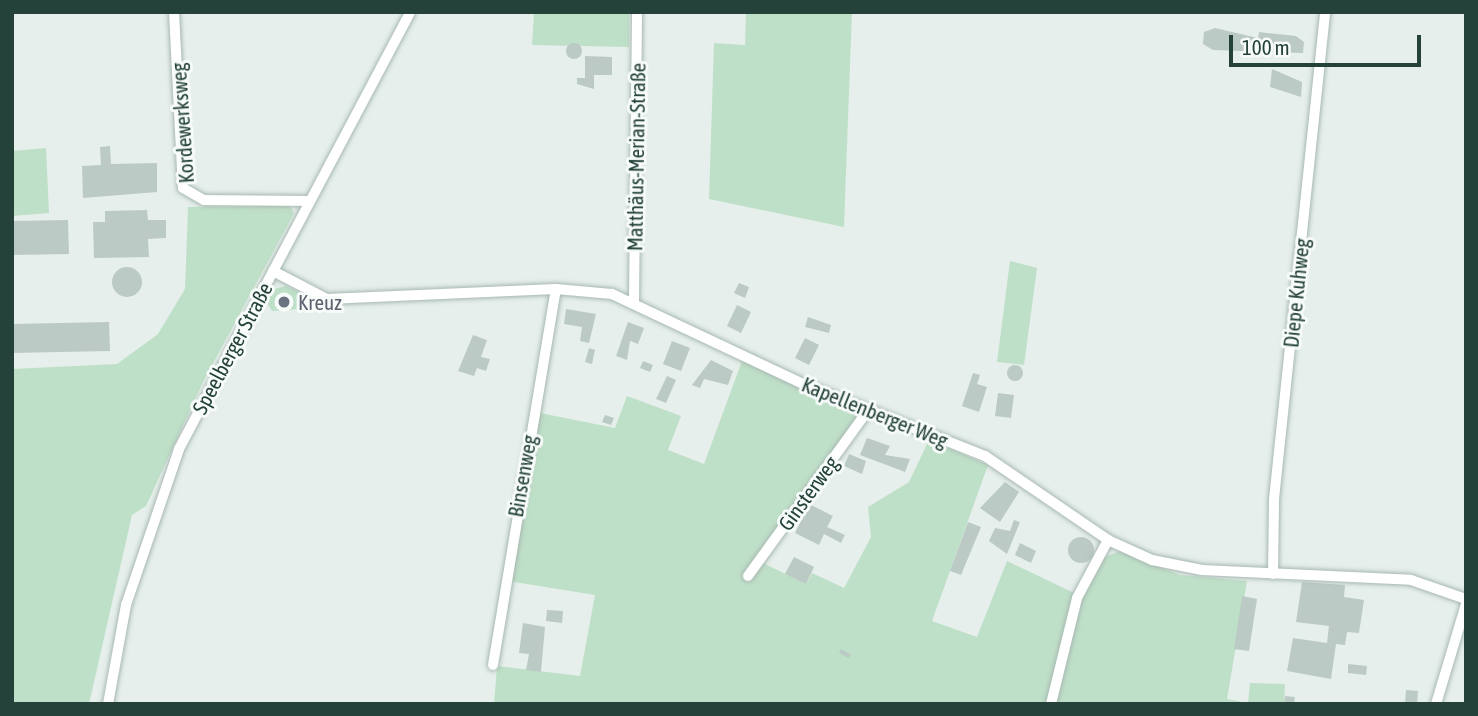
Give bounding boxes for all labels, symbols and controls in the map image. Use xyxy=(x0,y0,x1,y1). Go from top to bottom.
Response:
scale bar xyxy=(1233,21,1426,65)
text: 100 m xyxy=(1242,35,1290,59)
street label: Kordewerksweg xyxy=(165,62,199,184)
street label: Matthäus-Merian-Straße xyxy=(622,63,650,251)
street label: Diepe Kuhweg xyxy=(1278,237,1314,349)
street label: Speelberger Straße xyxy=(187,278,277,418)
place label: Kreuz xyxy=(298,289,342,315)
marker: Kreuz xyxy=(276,294,292,310)
street label: Kapellenberger Weg xyxy=(798,371,952,453)
street label: Binsenweg xyxy=(502,433,542,519)
street label: Ginsterweg xyxy=(773,451,843,535)

